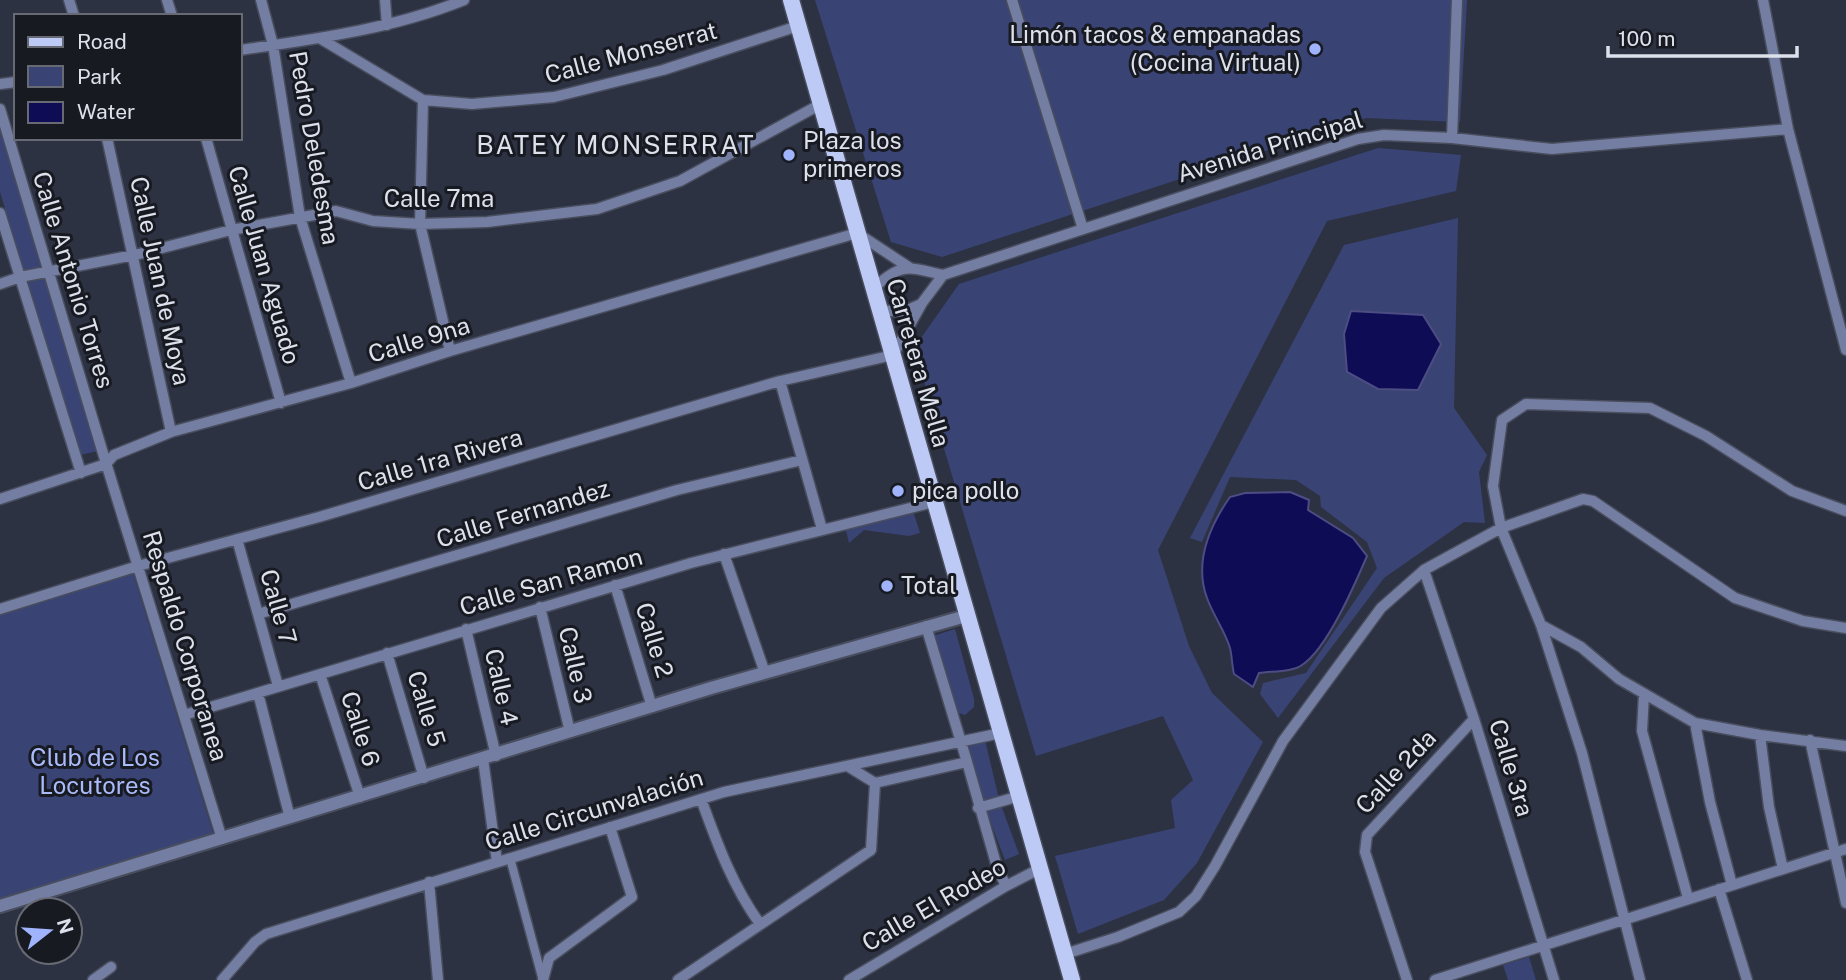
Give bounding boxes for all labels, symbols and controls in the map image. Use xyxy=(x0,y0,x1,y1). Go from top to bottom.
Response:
legend xyxy=(14,14,242,140)
scale bar xyxy=(1608,14,1797,58)
street label: Calle Monserrat xyxy=(542,16,720,88)
place label: Limón tacos & empanadas (Cocina Virtual) xyxy=(1009,20,1301,76)
text: 100 m xyxy=(1618,26,1675,51)
text: Road xyxy=(77,29,127,54)
marker: Limón tacos & empanadas (Cocina Virtual) xyxy=(1307,41,1323,57)
street label: Pedro Deledesma xyxy=(284,49,346,247)
text: Park xyxy=(77,64,122,89)
text: Water xyxy=(77,99,135,124)
street label: Avenida Principal xyxy=(1174,105,1366,188)
place label: Plaza los primeros xyxy=(803,126,902,182)
district label: BATEY MONSERRAT xyxy=(476,129,756,160)
marker: Plaza los primeros xyxy=(781,147,797,163)
street label: Calle Juan Aguado xyxy=(223,162,307,367)
street label: Calle Antonio Torres xyxy=(28,168,120,391)
street label: Calle Juan de Moya xyxy=(125,174,197,388)
street label: Calle 7ma xyxy=(384,184,494,212)
street label: Carretera Mella xyxy=(882,275,956,450)
street label: Calle 9na xyxy=(365,310,473,368)
street label: Calle 1ra Rivera xyxy=(354,422,525,496)
street label: Calle Fernandez xyxy=(433,473,613,553)
place label: pica pollo xyxy=(912,476,1019,504)
marker: pica pollo xyxy=(890,483,906,499)
street label: Respaldo Corporanea xyxy=(138,527,234,764)
street label: Calle San Ramon xyxy=(456,542,645,621)
street label: Calle 7 xyxy=(255,566,303,648)
place label: Total xyxy=(901,571,956,599)
marker: Total xyxy=(879,578,895,594)
street label: Calle 2 xyxy=(630,599,680,681)
street label: Calle 3 xyxy=(554,624,598,706)
street label: Calle 4 xyxy=(480,646,524,728)
street label: Calle 5 xyxy=(402,667,452,750)
street label: Calle 6 xyxy=(336,688,386,770)
street label: Calle 3ra xyxy=(1484,716,1540,820)
street label: Calle 2da xyxy=(1349,724,1441,819)
park label: Club de Los Locutores xyxy=(30,743,160,799)
street label: Calle Circunvalación xyxy=(481,763,706,856)
street label: Calle El Rodeo xyxy=(857,852,1010,957)
north arrow xyxy=(14,896,84,966)
text: N xyxy=(53,916,78,936)

